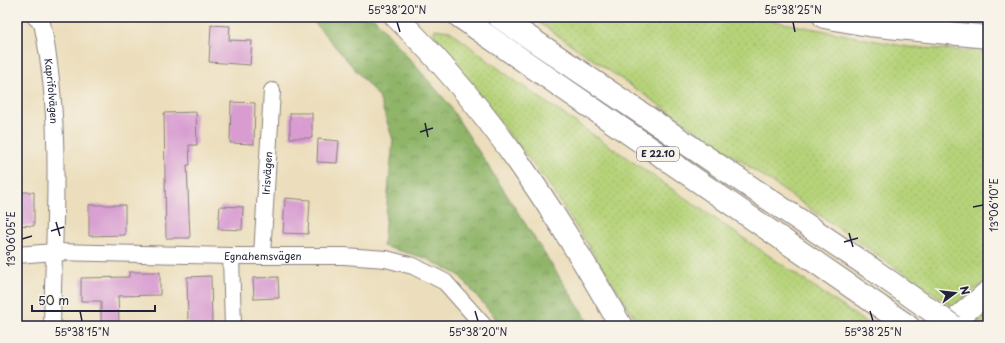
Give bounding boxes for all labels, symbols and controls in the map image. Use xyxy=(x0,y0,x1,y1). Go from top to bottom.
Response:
text: 55°38'20"N xyxy=(368,2,426,17)
text: 55°38'25"N xyxy=(764,2,822,17)
street label: Kaprifolvägen xyxy=(41,57,62,124)
road number: E 22.10 xyxy=(637,147,679,161)
street label: Irisvägen xyxy=(258,151,275,195)
text: 13°06'10"E xyxy=(986,178,1001,232)
text: 13°06'05"E xyxy=(3,211,18,267)
street label: Egnahemsvägen xyxy=(224,248,302,263)
north arrow xyxy=(935,273,975,313)
text: N xyxy=(956,284,975,297)
scale bar xyxy=(32,287,155,313)
text: 50 m xyxy=(38,291,69,309)
text: 55°38'15"N xyxy=(54,324,110,339)
text: 55°38'20"N xyxy=(449,324,507,339)
text: 55°38'25"N xyxy=(844,324,902,339)

